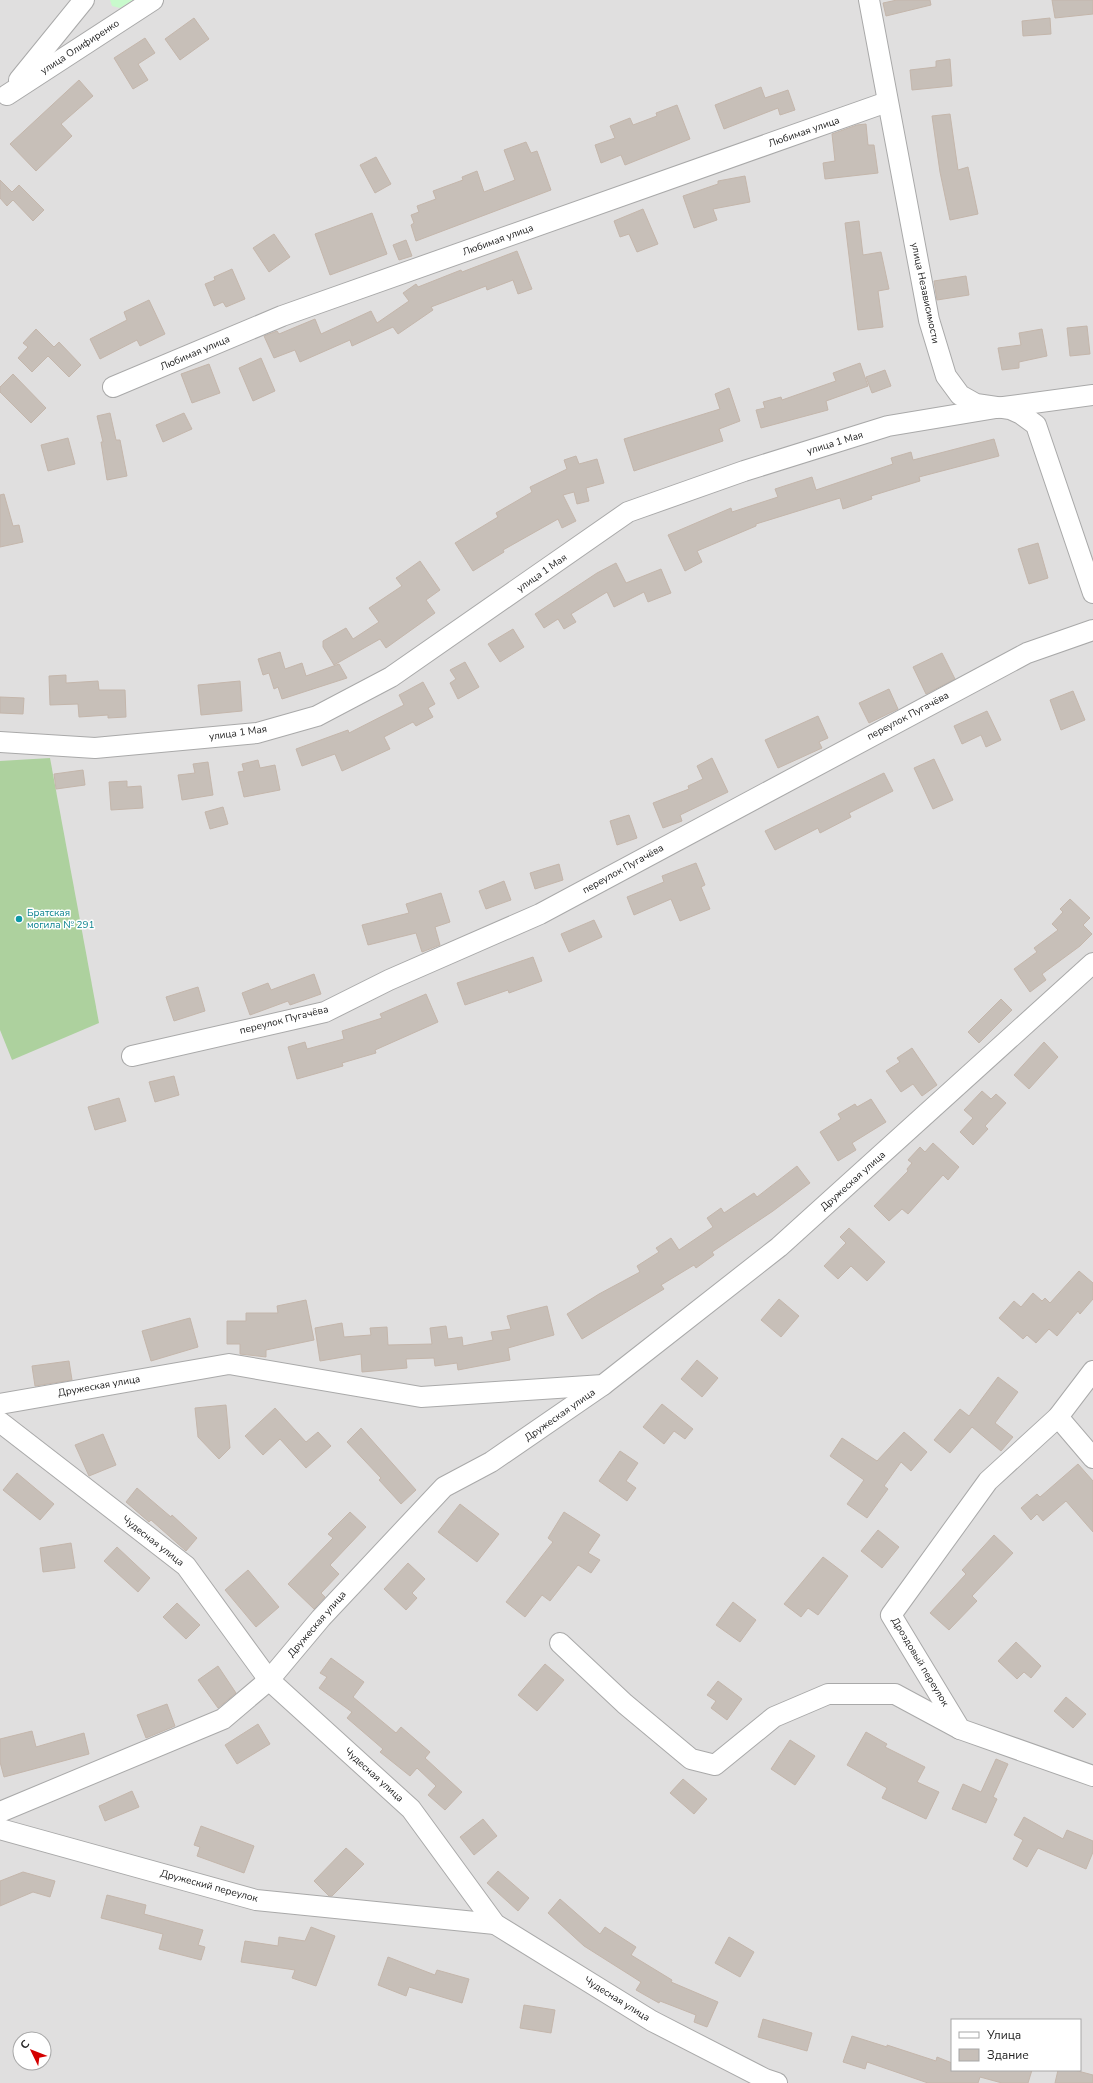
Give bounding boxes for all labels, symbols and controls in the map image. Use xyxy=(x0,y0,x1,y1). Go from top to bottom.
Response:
street label: улица Олифиренко xyxy=(38,16,122,78)
street label: Любимая улица xyxy=(767,113,841,151)
street label: Любимая улица xyxy=(461,221,535,259)
street label: улица Независимости xyxy=(907,241,943,345)
street label: Любимая улица xyxy=(158,332,232,374)
street label: улица 1 Мая xyxy=(805,428,865,458)
street label: улица 1 Мая xyxy=(514,551,570,595)
street label: переулок Пугачёва xyxy=(865,688,951,744)
street label: улица 1 Мая xyxy=(208,722,268,744)
street label: переулок Пугачёва xyxy=(580,841,666,897)
place label: Братская могила № 291 xyxy=(27,906,95,932)
marker: Братская могила № 291 xyxy=(14,914,24,924)
street label: переулок Пугачёва xyxy=(238,1002,330,1038)
street label: Дружеская улица xyxy=(817,1148,889,1214)
street label: Дружеская улица xyxy=(57,1372,141,1400)
street label: Дружеская улица xyxy=(522,1385,598,1445)
street label: Чудесная улица xyxy=(119,1512,187,1570)
street label: Дружеская улица xyxy=(284,1588,350,1660)
street label: Дроздовый переулок xyxy=(888,1615,952,1710)
street label: Чудесная улица xyxy=(341,1745,407,1805)
street label: Дружеский переулок xyxy=(159,1866,260,1906)
street label: Чудесная улица xyxy=(581,1973,653,2025)
legend xyxy=(951,2019,1081,2071)
text: Улица xyxy=(986,2027,1021,2043)
north arrow xyxy=(12,2031,52,2071)
text: С xyxy=(17,2036,33,2052)
text: Здание xyxy=(987,2047,1029,2063)

